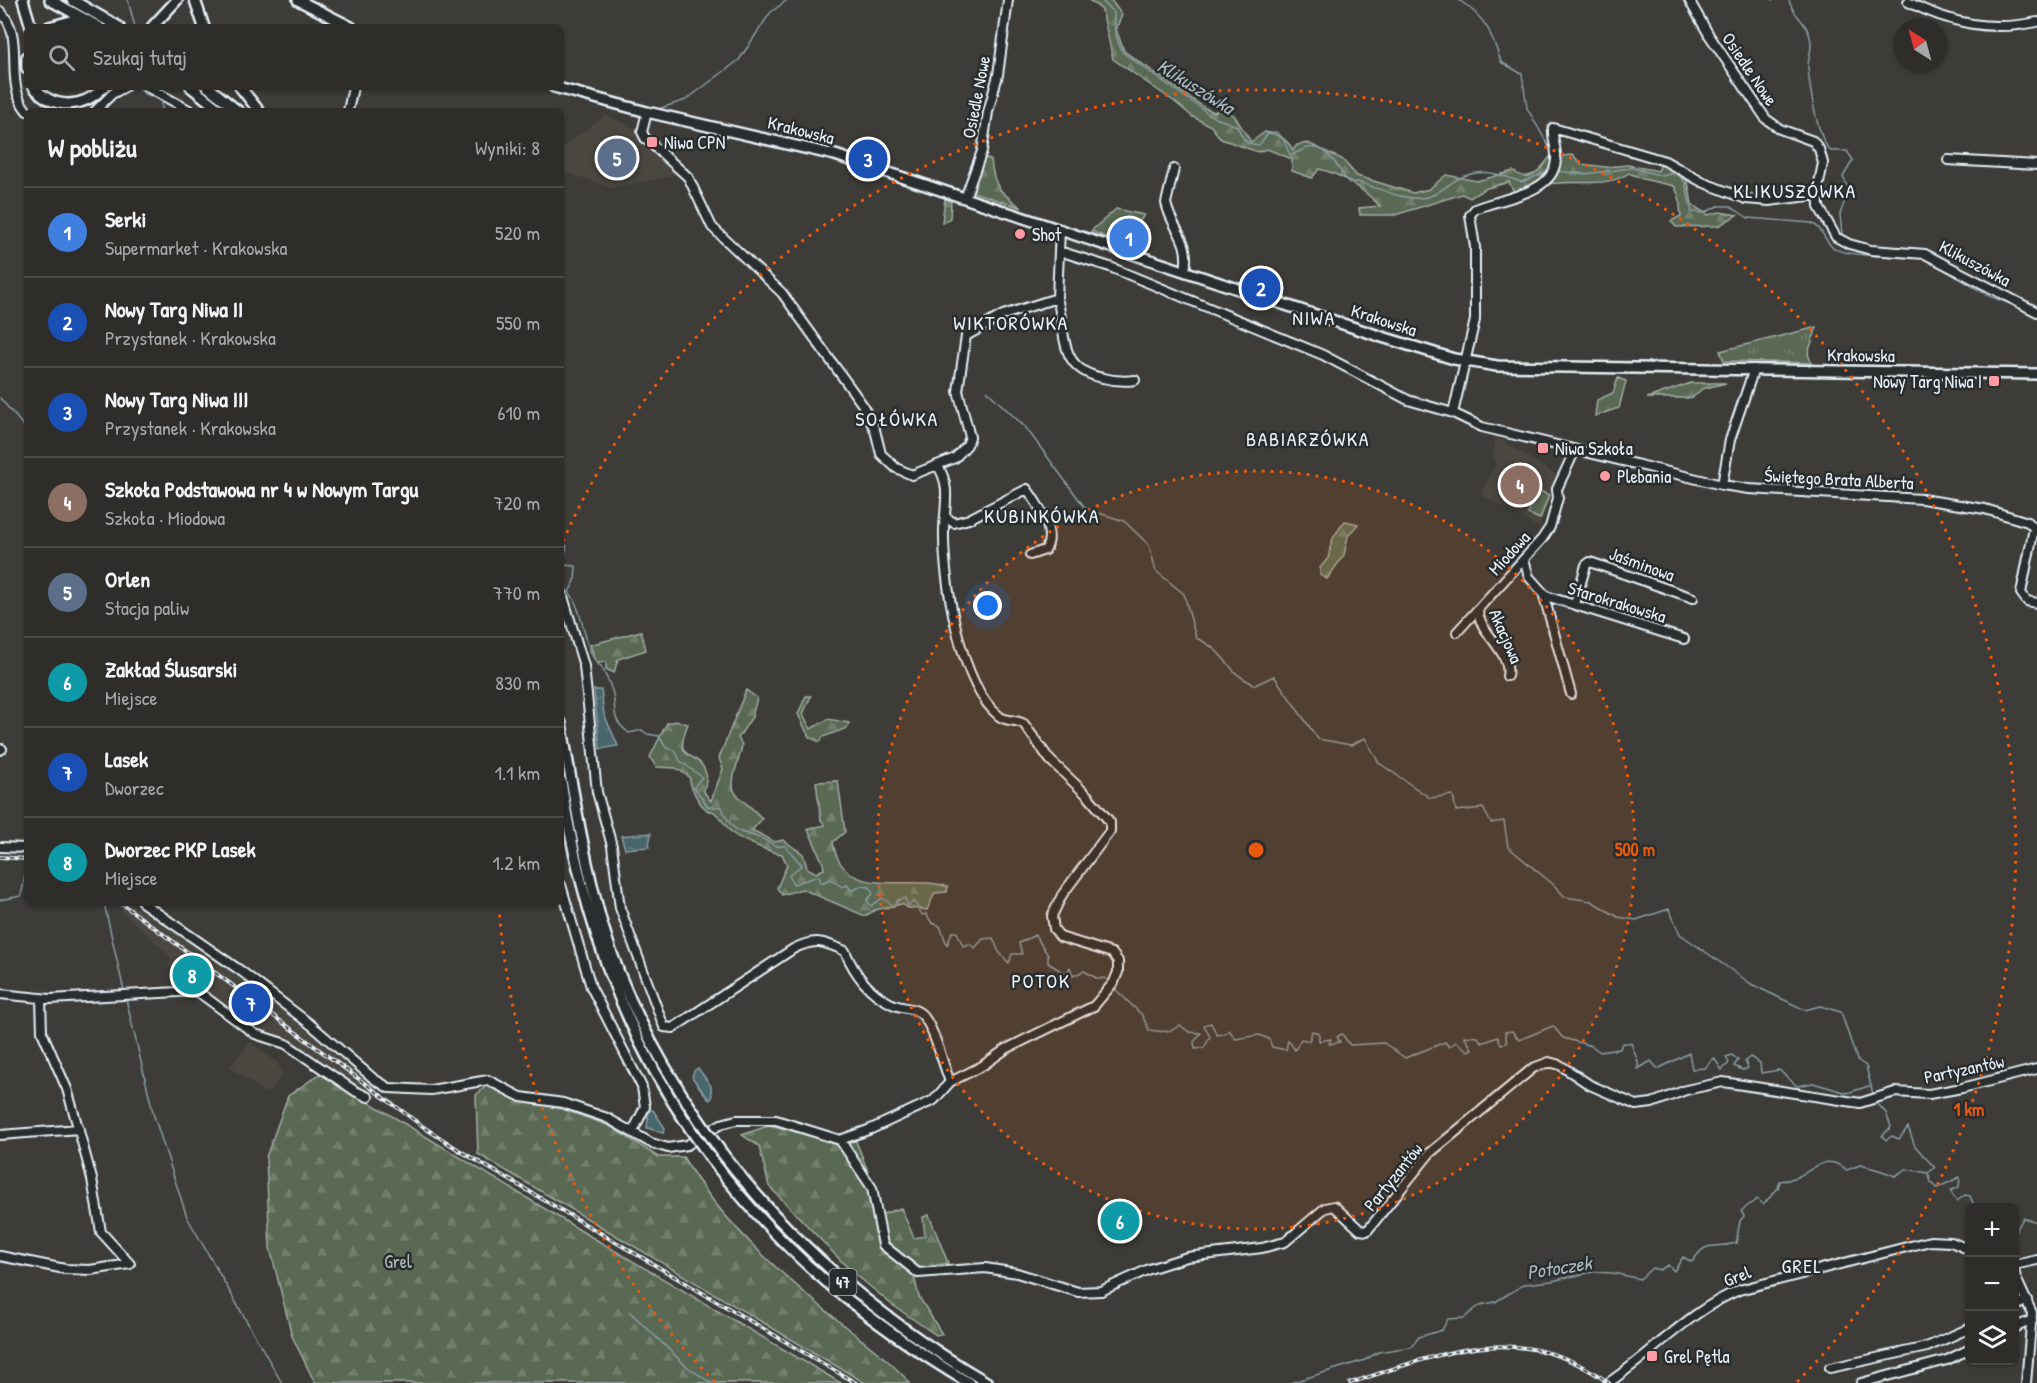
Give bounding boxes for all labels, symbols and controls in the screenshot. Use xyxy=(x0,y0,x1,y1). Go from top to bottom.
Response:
north arrow xyxy=(1893,18,1947,72)
search box xyxy=(24,24,564,90)
street label: Osiedle Nowe xyxy=(1716,27,1784,111)
icon: search xyxy=(45,41,78,74)
text: Szukaj tutaj xyxy=(93,42,187,72)
water label: Klikuszówka xyxy=(1152,52,1242,121)
street label: Osiedle Nowe xyxy=(956,54,996,140)
street label: Krakowska xyxy=(765,110,837,150)
text: W pobliżu xyxy=(48,130,137,165)
place label: Niwa CPN xyxy=(664,130,725,155)
text: Wyniki: 8 xyxy=(475,134,540,161)
marker: Niwa CPN xyxy=(645,135,659,149)
pin: 5 xyxy=(598,136,636,180)
pin: 3 xyxy=(848,136,888,182)
district label: KLIKUSZÓWKA xyxy=(1733,177,1857,204)
text: Serki xyxy=(105,204,146,234)
pin: 1 xyxy=(1110,216,1148,260)
text: 1 xyxy=(64,219,71,246)
text: 520 m xyxy=(495,219,540,246)
place label: Shot xyxy=(1032,222,1062,247)
marker: Shot xyxy=(1013,227,1027,241)
text: Supermarket · Krakowska xyxy=(105,234,287,261)
street label: Klikuszówka xyxy=(1935,234,2015,292)
pin: 2 xyxy=(1242,266,1280,310)
text: Nowy Targ Niwa II xyxy=(105,294,243,324)
street label: Krakowska xyxy=(1348,298,1420,342)
district label: NIWA xyxy=(1292,304,1336,331)
text: 2 xyxy=(63,309,72,336)
text: 550 m xyxy=(496,309,540,336)
district label: WIKTORÓWKA xyxy=(953,309,1069,336)
text: Przystanek · Krakowska xyxy=(105,324,276,351)
street label: Krakowska xyxy=(1827,342,1895,368)
place label: Nowy Targ Niwa I xyxy=(1873,369,1982,394)
marker: Nowy Targ Niwa I xyxy=(1987,374,2001,388)
text: Nowy Targ Niwa III xyxy=(105,384,248,414)
text: 3 xyxy=(63,399,72,426)
text: 610 m xyxy=(498,399,540,426)
district label: SOŁÓWKA xyxy=(855,405,939,432)
text: Przystanek · Krakowska xyxy=(105,414,276,441)
district label: BABIARZÓWKA xyxy=(1246,425,1370,452)
place label: Niwa Szkoła xyxy=(1555,436,1633,461)
marker: Niwa Szkoła xyxy=(1536,441,1550,455)
pin: 4 xyxy=(1500,462,1540,508)
street label: Świętego Brata Alberta xyxy=(1764,463,1914,495)
place label: Plebania xyxy=(1617,464,1671,489)
marker: Plebania xyxy=(1598,469,1612,483)
text: Szkoła Podstawowa nr 4 w Nowym Targu xyxy=(105,474,418,504)
text: 4 xyxy=(64,489,71,516)
text: 720 m xyxy=(494,489,540,516)
district label: KUBINKÓWKA xyxy=(984,502,1100,529)
text: Szkoła · Miodowa xyxy=(105,504,225,531)
street label: Miodowa xyxy=(1482,525,1536,581)
street label: Jaśminowa xyxy=(1606,541,1678,587)
text: Orlen xyxy=(105,564,150,594)
street label: Starokrakowska xyxy=(1565,575,1669,629)
text: 5 xyxy=(63,579,72,606)
text: 770 m xyxy=(493,579,540,606)
your location xyxy=(973,591,1002,620)
text: Stacja paliw xyxy=(105,594,189,621)
street label: Akacjowa xyxy=(1483,605,1529,667)
text: Zakład Ślusarski xyxy=(105,654,237,684)
text: 6 xyxy=(64,669,71,696)
text: 830 m xyxy=(495,669,540,696)
text: Miejsce xyxy=(105,684,157,711)
text: Lasek xyxy=(105,744,148,774)
text: 7 xyxy=(63,759,72,786)
text: 1.1 km xyxy=(495,759,540,786)
text: Dworzec xyxy=(105,774,164,801)
text: Dworzec PKP Lasek xyxy=(105,834,256,864)
text: 500 m xyxy=(1615,837,1655,862)
centre of rings xyxy=(1246,840,1266,860)
text: 8 xyxy=(63,849,72,876)
text: 1.2 km xyxy=(493,849,540,876)
text: Miejsce xyxy=(105,864,157,891)
pin: 8 xyxy=(172,952,212,998)
district label: POTOK xyxy=(1011,967,1071,994)
pin: 7 xyxy=(232,980,270,1026)
street label: Partyzantów xyxy=(1922,1048,2006,1090)
text: 1 km xyxy=(1954,1097,1984,1122)
street label: Partyzantów xyxy=(1358,1138,1428,1216)
pin: 6 xyxy=(1100,1198,1140,1244)
map controls xyxy=(1965,1203,2019,1365)
button: + xyxy=(1965,1203,2019,1257)
water label: Potoczek xyxy=(1525,1248,1595,1285)
park label: Grel xyxy=(384,1249,412,1274)
district label: GREL xyxy=(1782,1252,1822,1279)
button: − xyxy=(1965,1257,2019,1311)
street label: Grel xyxy=(1720,1259,1755,1293)
road number: 47 xyxy=(830,1269,856,1295)
button: layers xyxy=(1965,1311,2019,1365)
place label: Grel Pętla xyxy=(1664,1344,1730,1369)
marker: Grel Pętla xyxy=(1645,1349,1659,1363)

